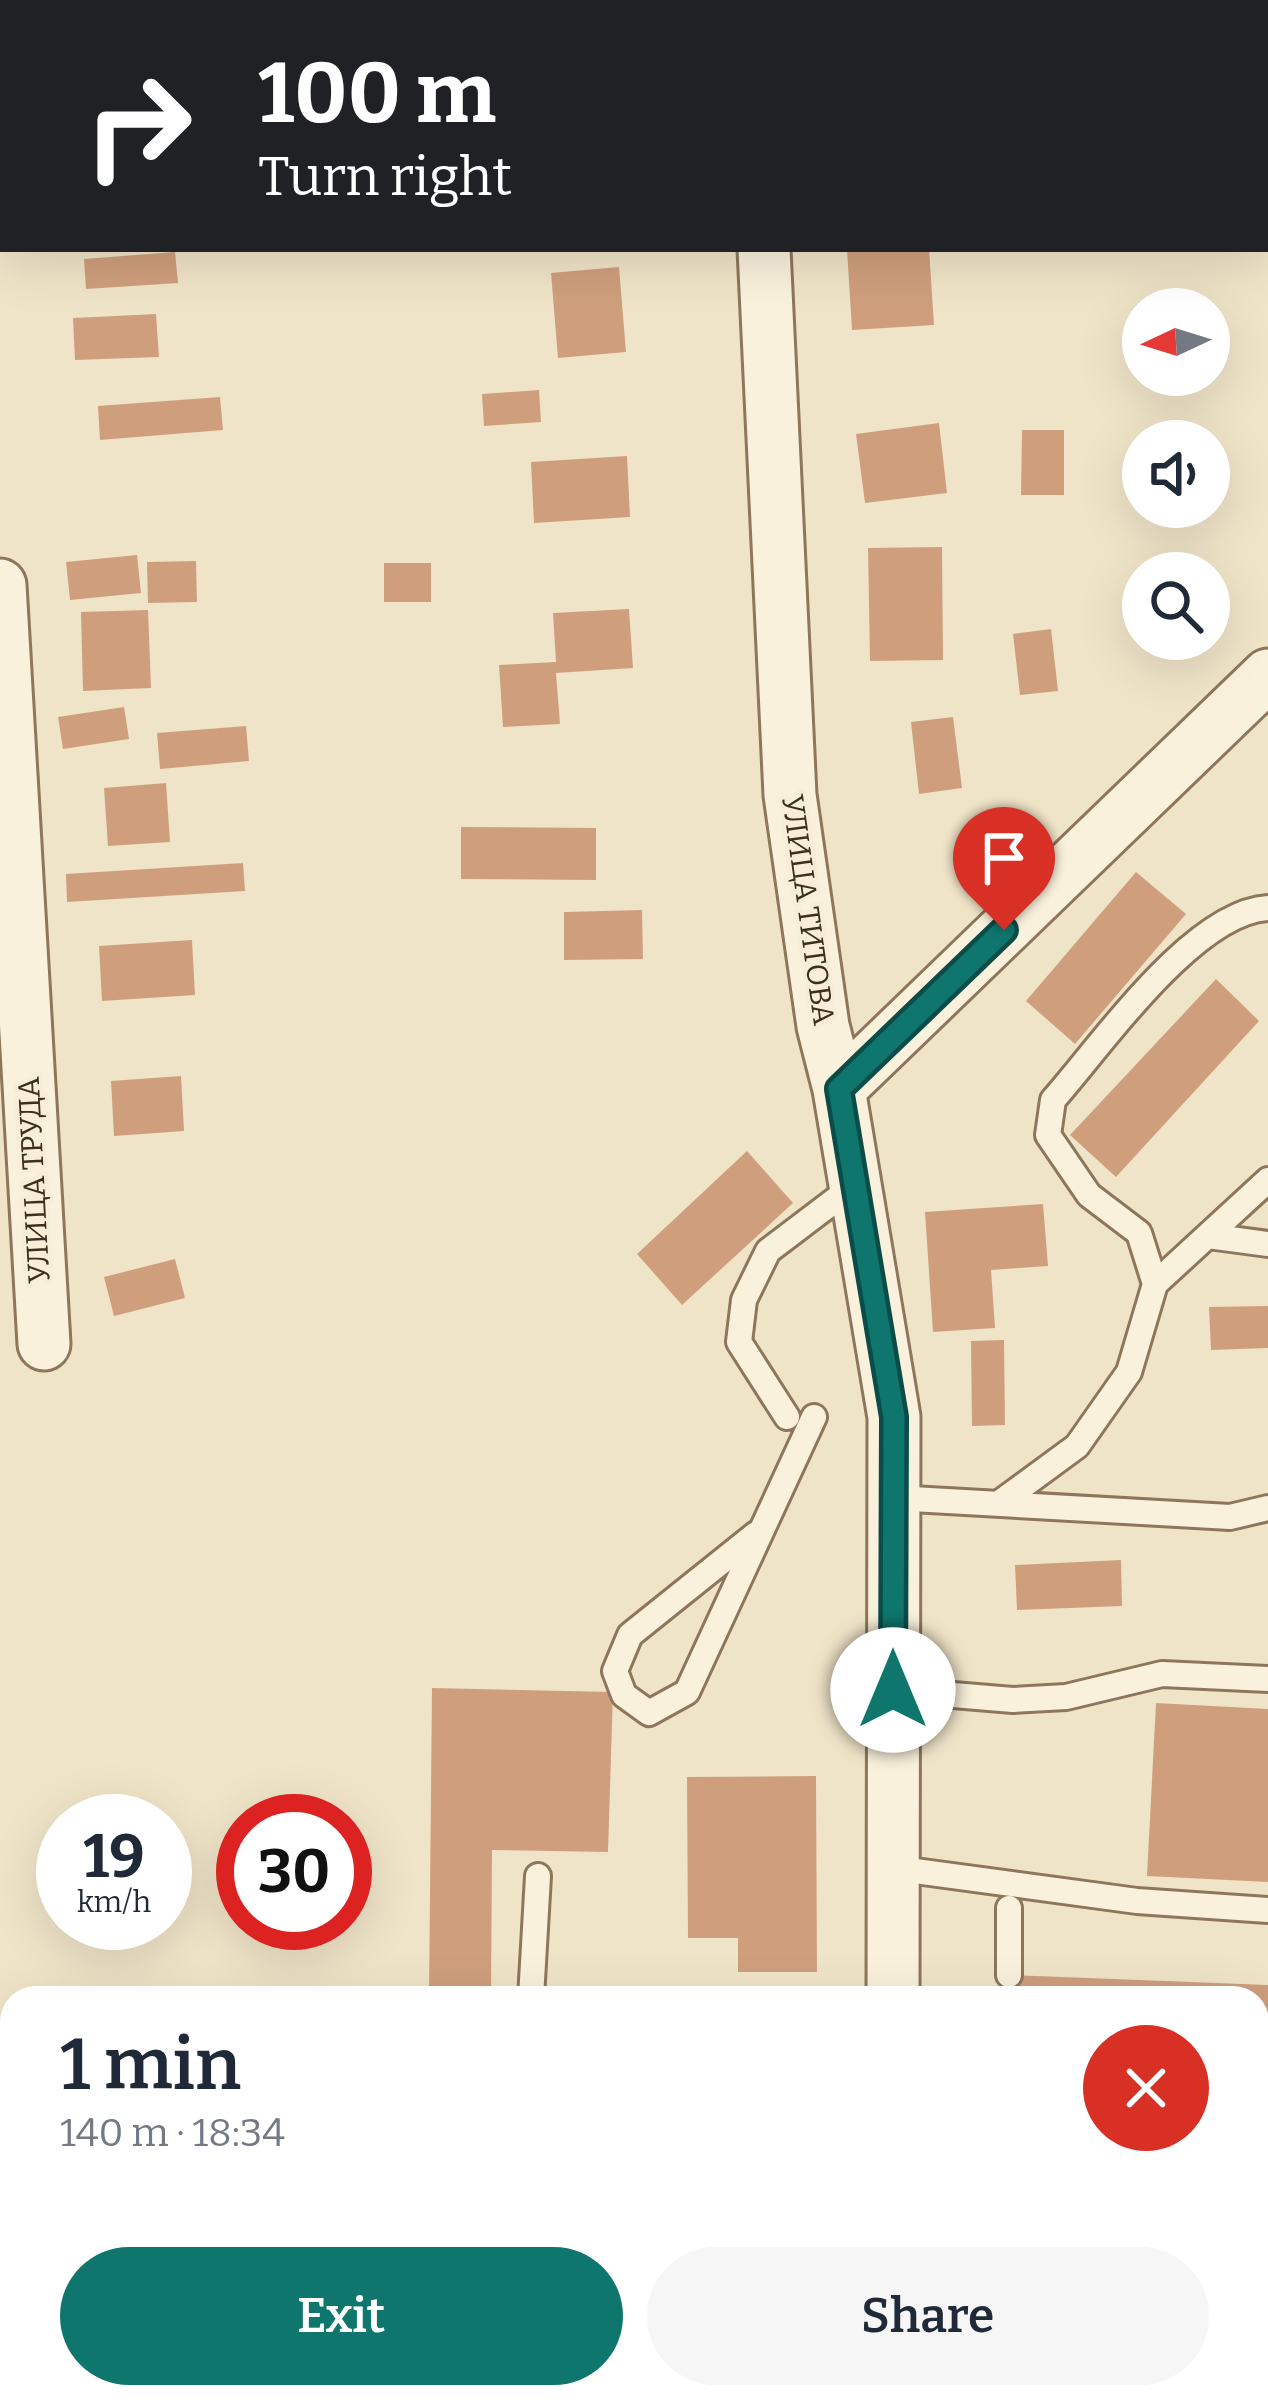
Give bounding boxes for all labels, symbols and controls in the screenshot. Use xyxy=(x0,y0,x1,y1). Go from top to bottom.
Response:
text: 100 m xyxy=(258,43,496,144)
icon: right xyxy=(60,48,216,204)
text: Turn right xyxy=(258,145,512,209)
north arrow xyxy=(1122,288,1230,396)
map controls xyxy=(1122,288,1230,660)
button: sound xyxy=(1122,420,1230,528)
button: search xyxy=(1122,552,1230,660)
street label: УЛИЦА ТИТОВА xyxy=(774,792,842,1028)
pin xyxy=(953,807,1055,930)
icon: arrive xyxy=(971,825,1037,891)
street label: УЛИЦА ТРУДА xyxy=(11,1075,57,1284)
position arrow xyxy=(830,1627,956,1753)
speed limit sign: 30 xyxy=(216,1794,372,1950)
text: 19 xyxy=(83,1821,145,1893)
text: km/h xyxy=(77,1884,151,1920)
text: 1 min xyxy=(60,2022,241,2108)
button: close xyxy=(1083,2025,1209,2151)
text: 140 m · 18:34 xyxy=(60,2110,285,2156)
button: Exit xyxy=(60,2247,623,2385)
button: Share xyxy=(647,2247,1209,2385)

